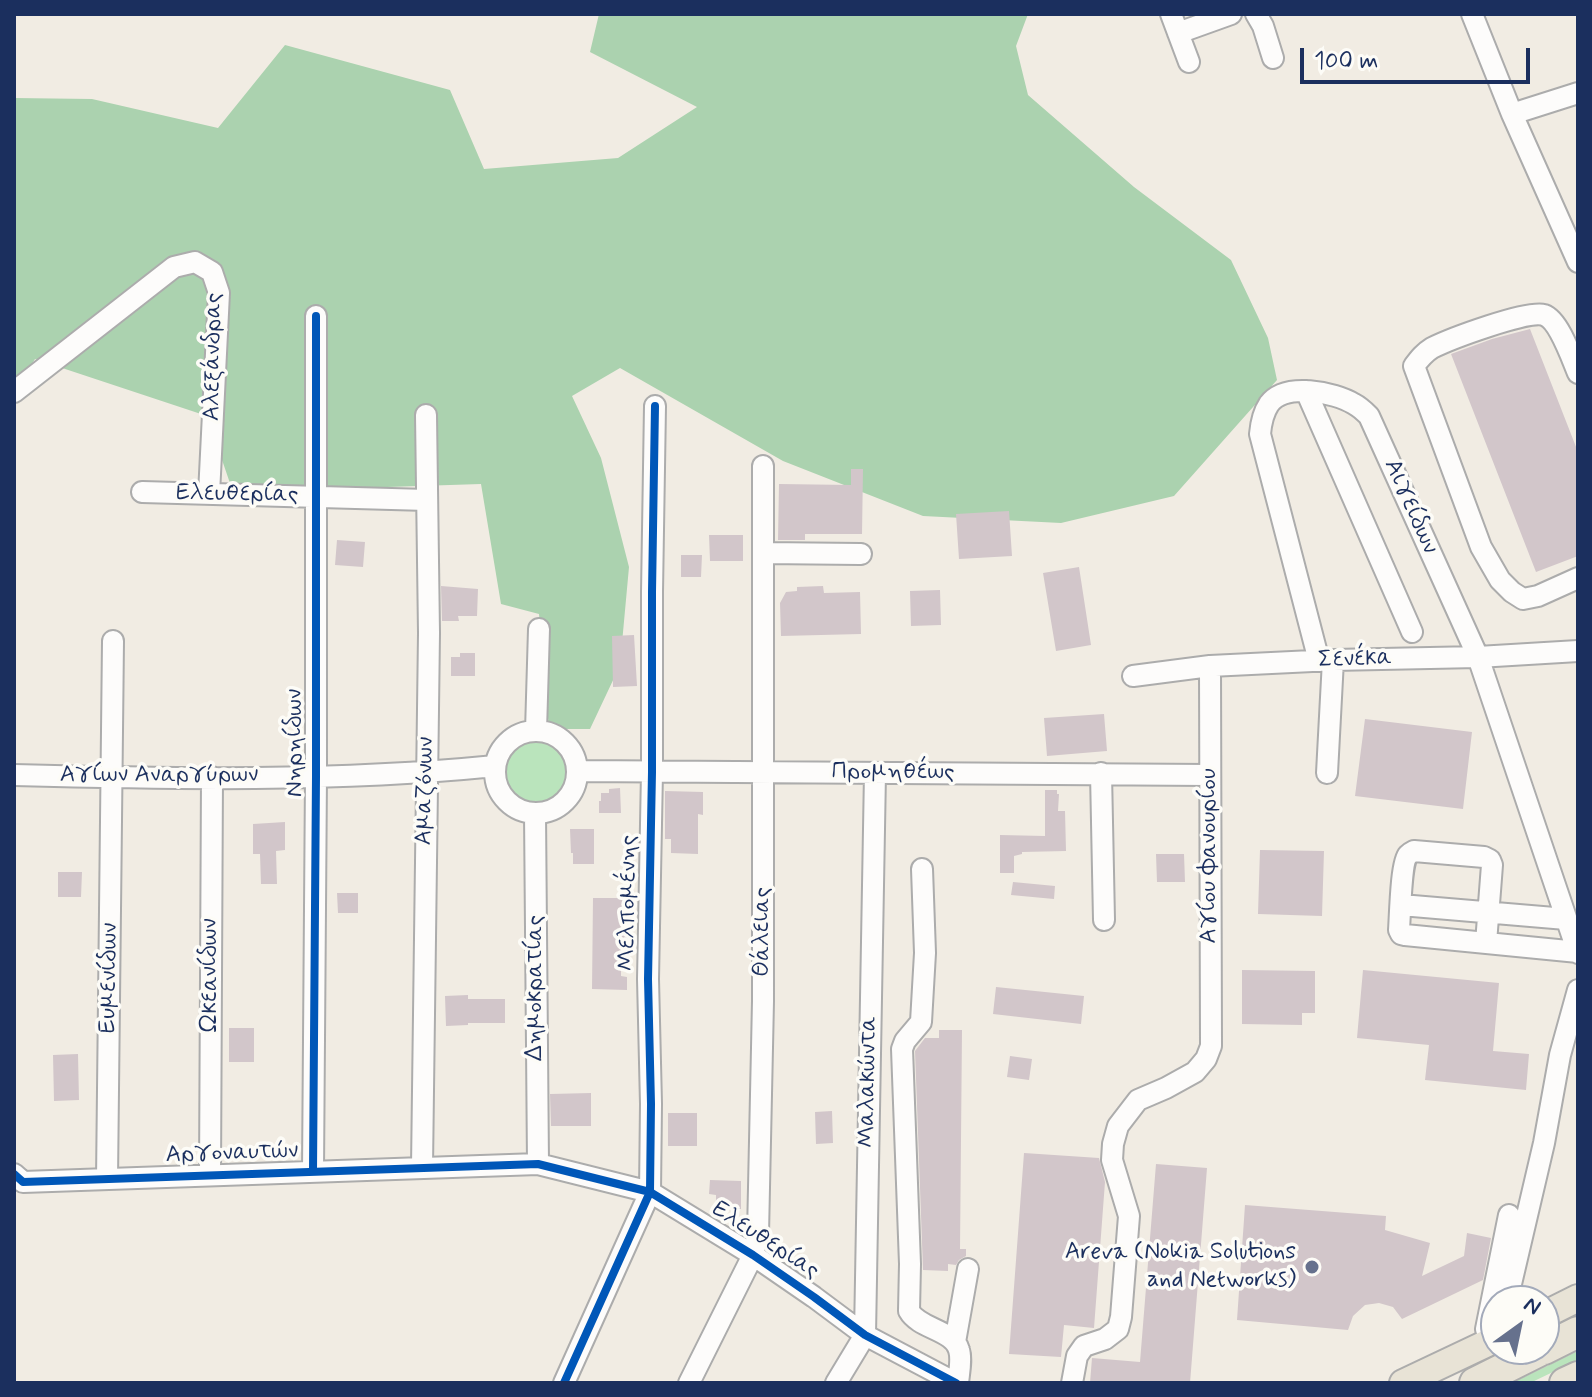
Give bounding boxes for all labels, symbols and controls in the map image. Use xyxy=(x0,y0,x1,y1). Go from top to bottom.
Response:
scale bar xyxy=(1304,32,1534,82)
text: 100 m xyxy=(1314,46,1378,77)
street label: Αλεξάνδρας xyxy=(198,292,230,422)
street label: Αιγείδων xyxy=(1376,455,1444,559)
street label: Ελευθερίας xyxy=(176,480,298,510)
street label: Σενέκα xyxy=(1318,644,1392,676)
street label: Νηρηίδων xyxy=(282,689,310,797)
street label: Αμαζόνων xyxy=(411,736,441,846)
street label: Προμηθέως xyxy=(832,759,954,787)
street label: Αγίων Αναργύρων xyxy=(60,762,258,790)
street label: Αγίου Φανουρίου xyxy=(1196,768,1224,944)
street label: Μελπομένης xyxy=(613,835,645,971)
street label: Θάλειας xyxy=(749,887,777,977)
street label: Δημοκρατίας xyxy=(522,915,550,1061)
street label: Ωκεανίδων xyxy=(197,918,225,1034)
street label: Ευμενίδων xyxy=(95,922,125,1034)
street label: Μαλακώντα xyxy=(853,1016,885,1148)
street label: Αργοναυτών xyxy=(165,1137,299,1171)
street label: Ελευθερίας xyxy=(706,1196,824,1286)
place label: Areva (Nokia Solutions and Networks) xyxy=(1065,1239,1296,1295)
marker: Areva (Nokia Solutions and Networks) xyxy=(1303,1258,1321,1276)
north arrow xyxy=(1480,1285,1560,1365)
text: N xyxy=(1518,1291,1546,1322)

